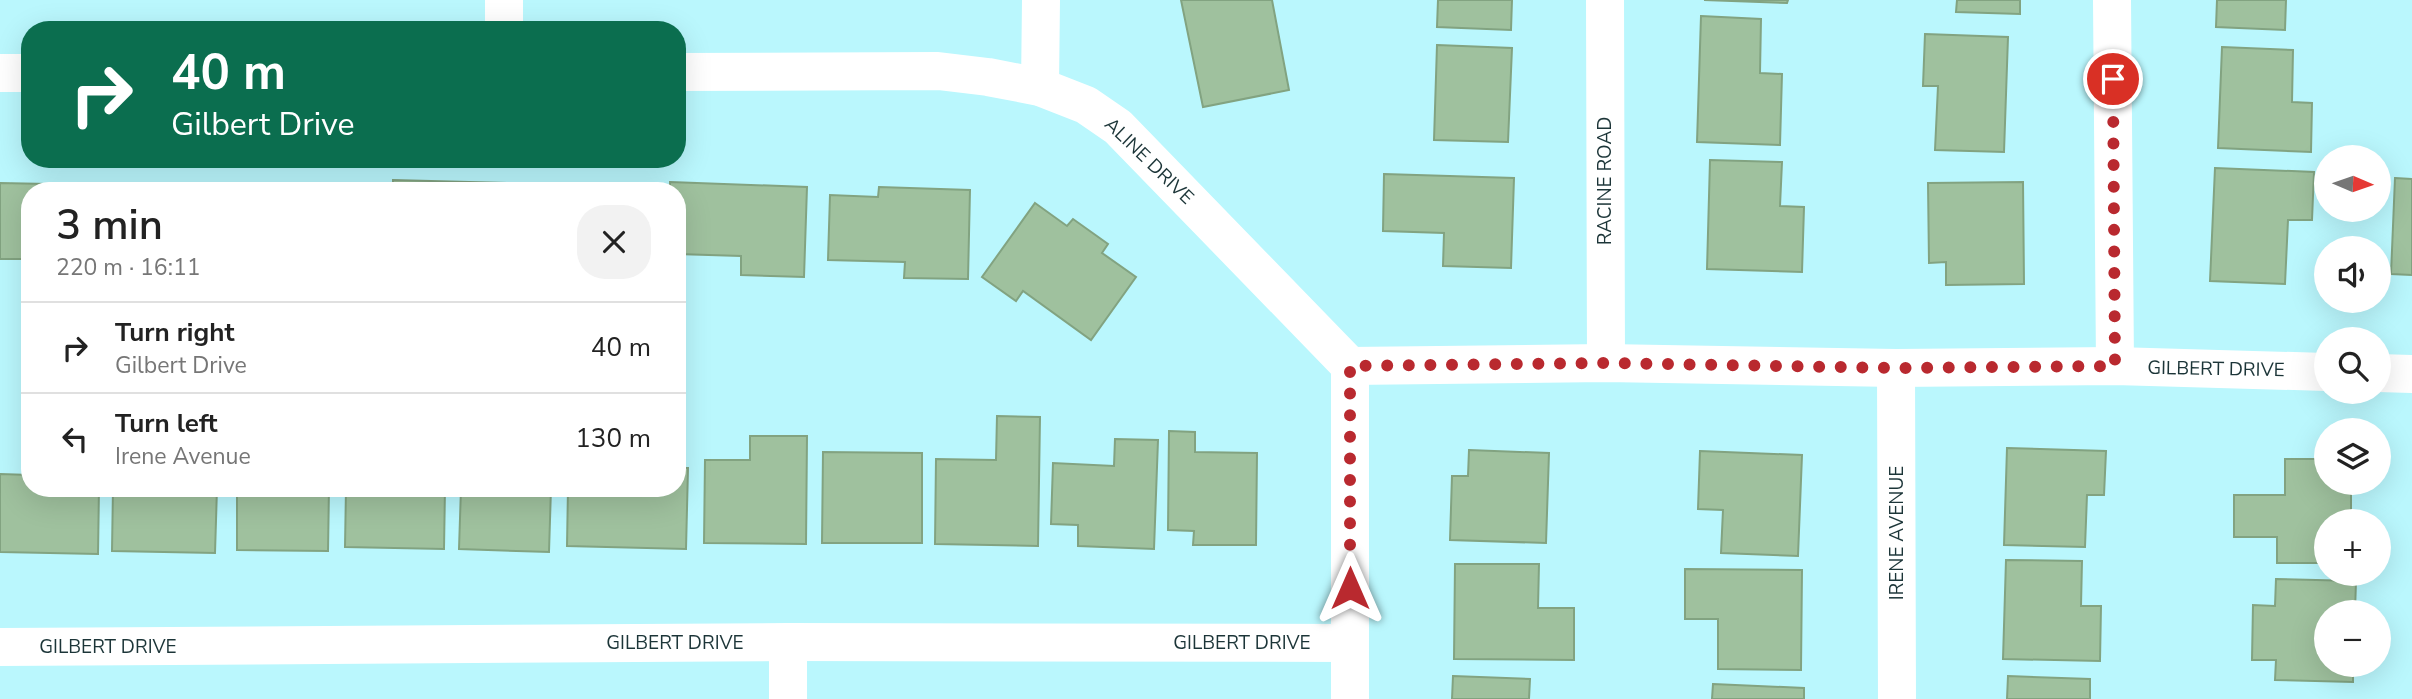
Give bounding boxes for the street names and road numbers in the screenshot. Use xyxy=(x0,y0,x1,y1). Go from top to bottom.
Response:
street label: ALINE DRIVE xyxy=(1099,112,1199,210)
street label: RACINE ROAD xyxy=(1592,117,1618,245)
street label: GILBERT DRIVE xyxy=(2147,355,2285,383)
street label: IRENE AVENUE xyxy=(1884,466,1910,600)
street label: GILBERT DRIVE xyxy=(606,630,744,656)
street label: GILBERT DRIVE xyxy=(1173,630,1311,656)
street label: GILBERT DRIVE xyxy=(39,634,177,660)

